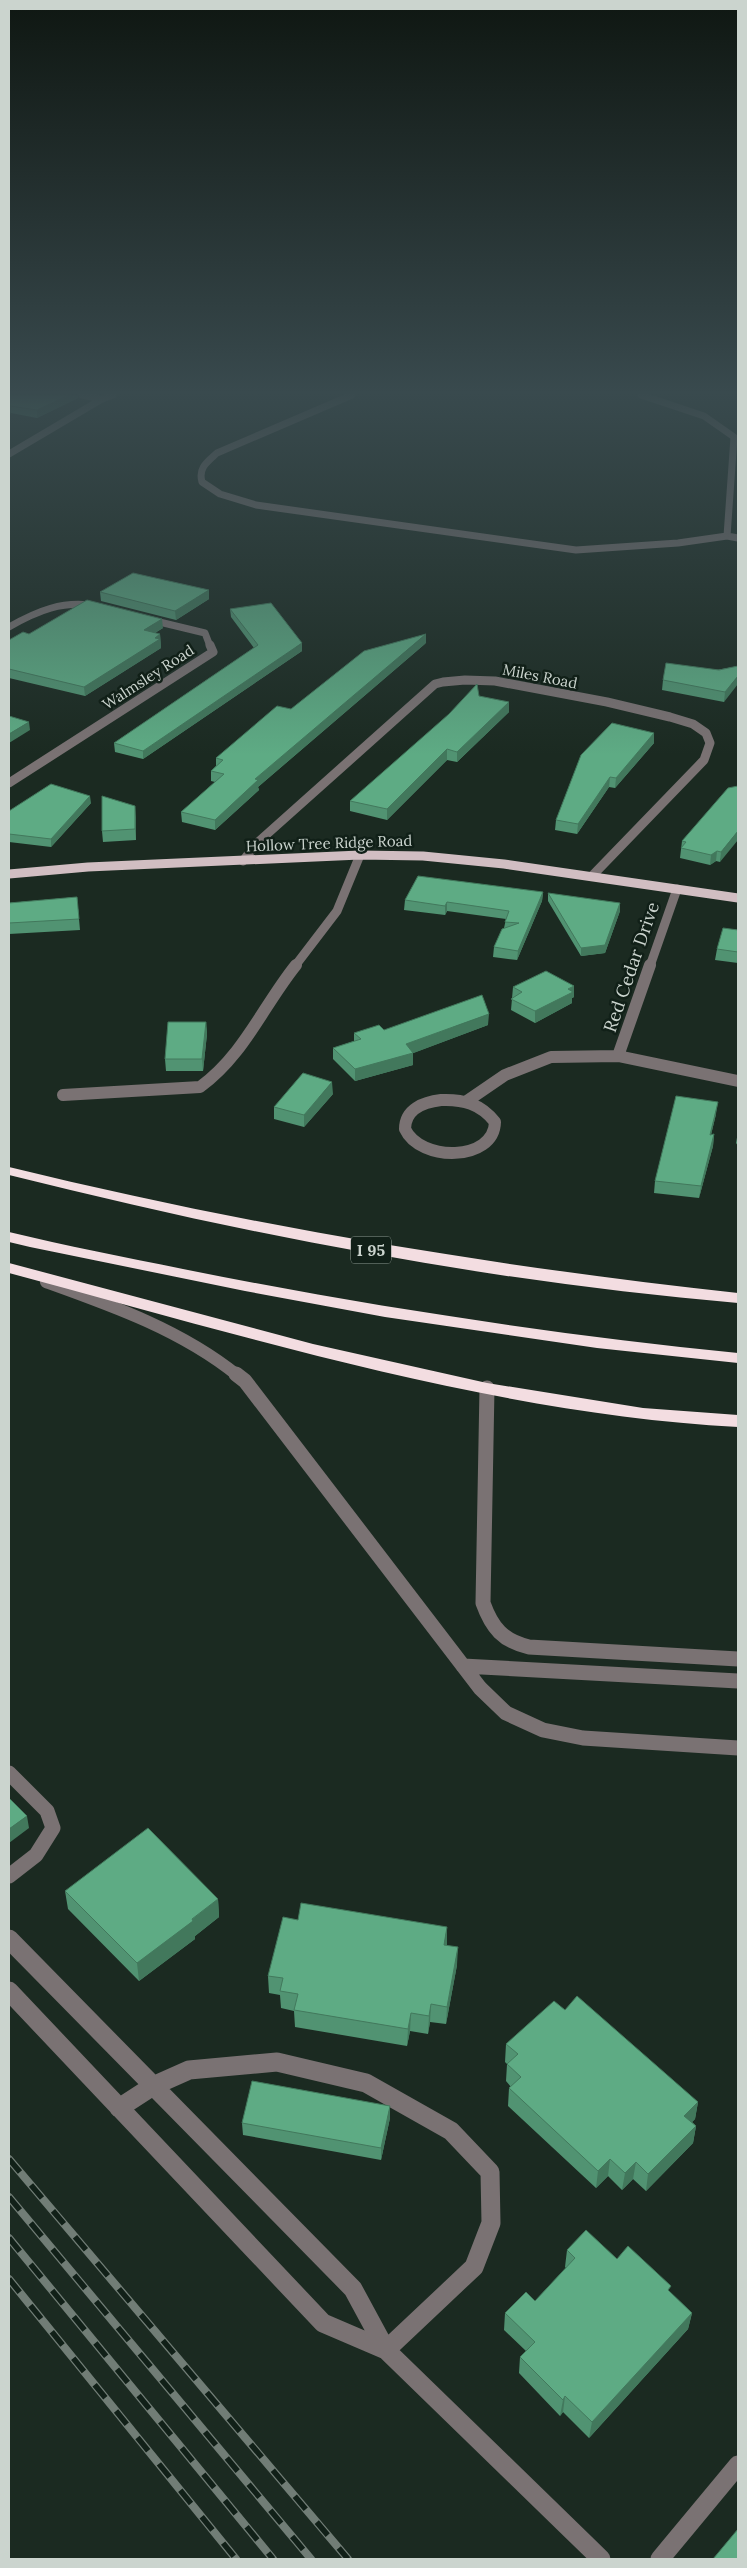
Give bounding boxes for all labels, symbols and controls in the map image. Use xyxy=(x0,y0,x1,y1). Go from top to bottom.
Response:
street label: Walmsley Road xyxy=(99,640,197,714)
street label: Miles Road xyxy=(501,659,579,693)
street label: Hollow Tree Ridge Road xyxy=(245,831,413,855)
street label: Red Cedar Drive xyxy=(598,899,664,1035)
road number: I 95 xyxy=(351,1236,391,1264)

